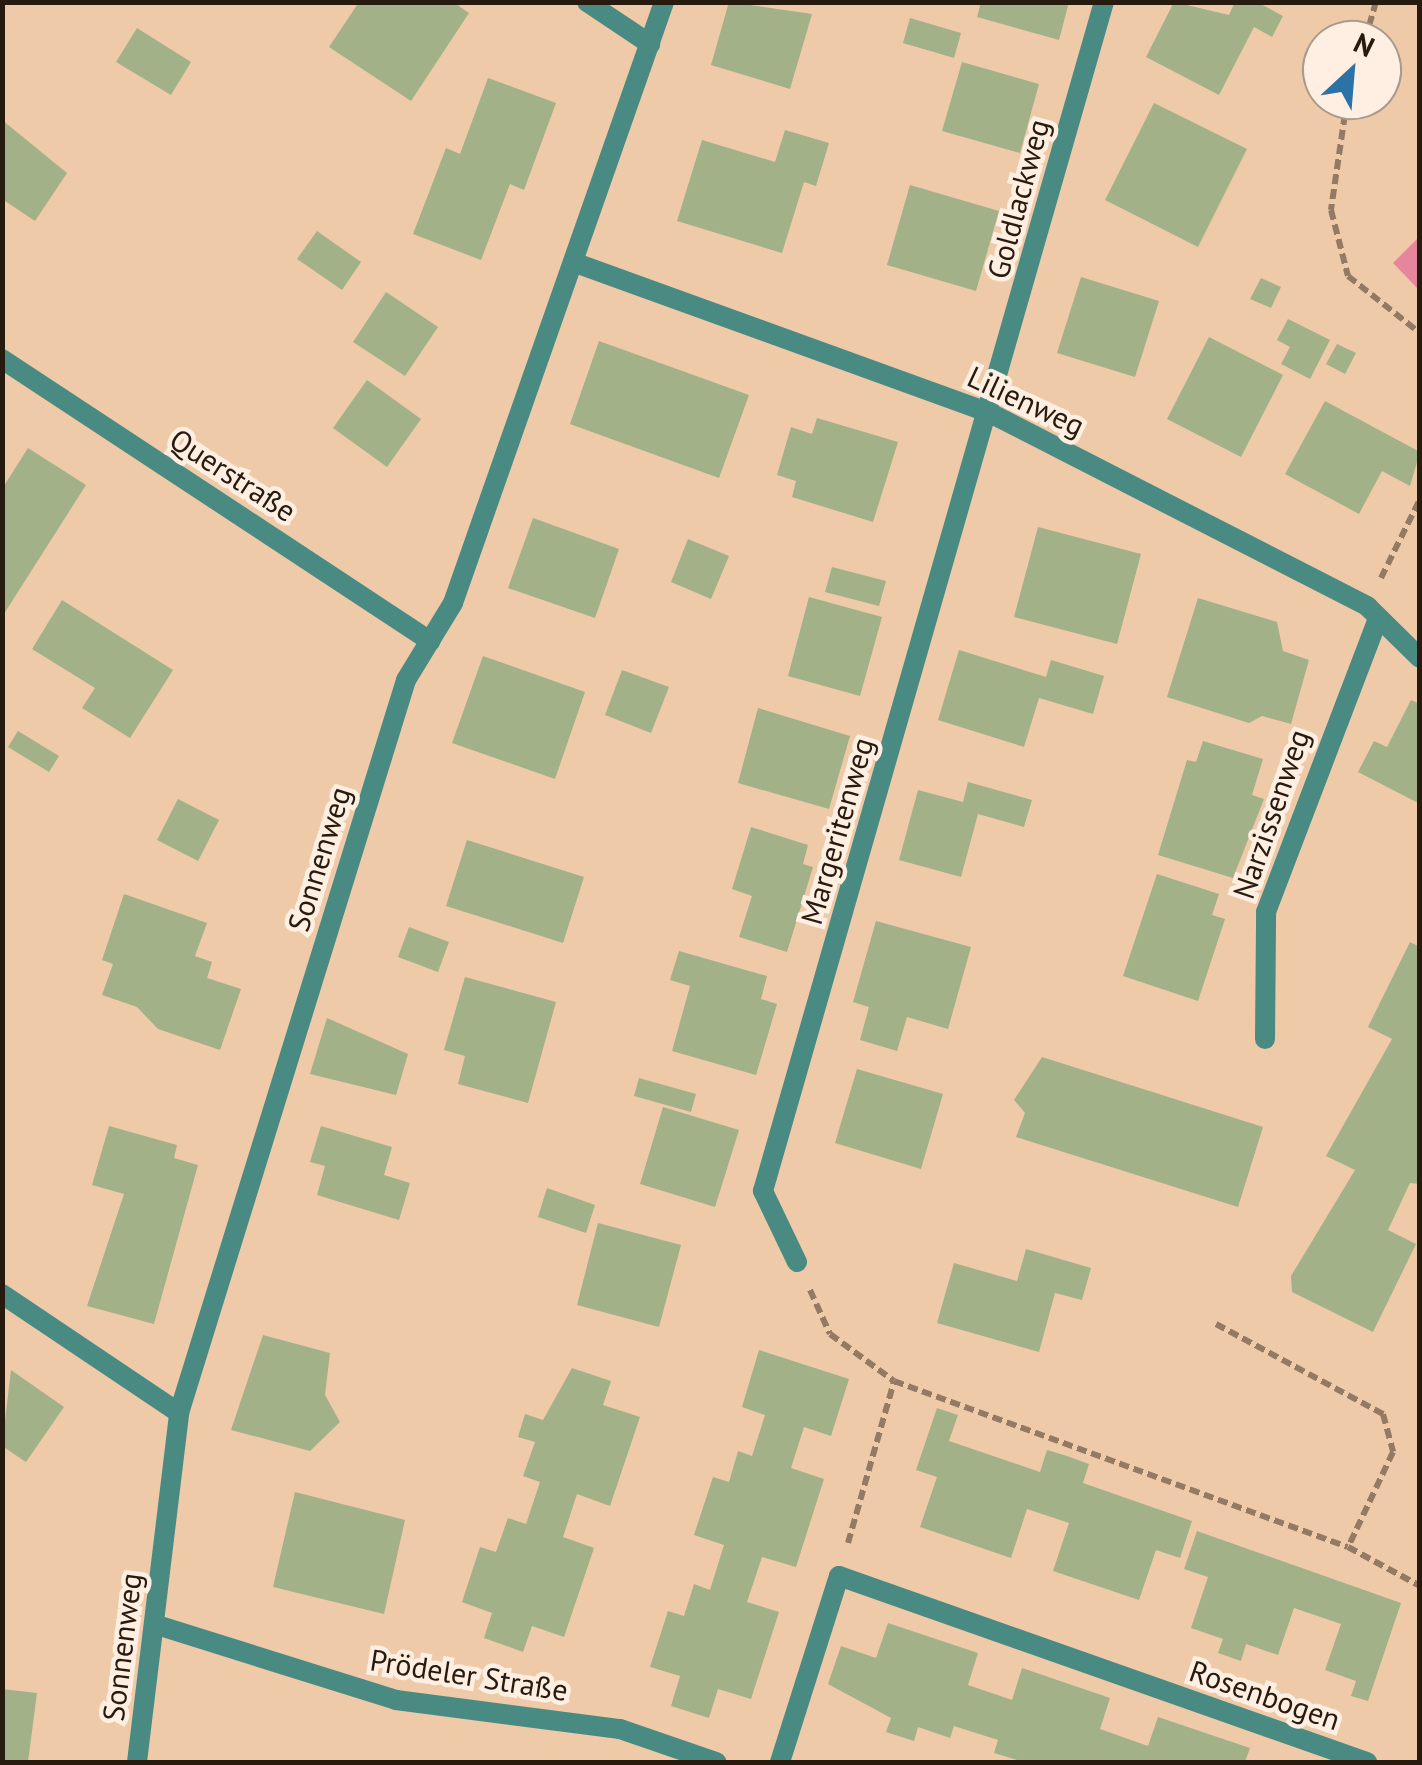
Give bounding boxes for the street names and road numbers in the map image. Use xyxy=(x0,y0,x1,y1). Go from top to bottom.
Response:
street label: Goldlackweg xyxy=(979,115,1057,283)
street label: Lilienweg xyxy=(962,358,1090,444)
street label: Querstraße xyxy=(163,421,303,529)
street label: Narzissenweg xyxy=(1225,725,1317,903)
street label: Margeritenweg xyxy=(793,733,881,929)
street label: Sonnenweg xyxy=(280,782,358,936)
street label: Sonnenweg xyxy=(95,1571,149,1723)
street label: Prödeler Straße xyxy=(368,1642,570,1708)
street label: Rosenbogen xyxy=(1185,1652,1345,1738)

